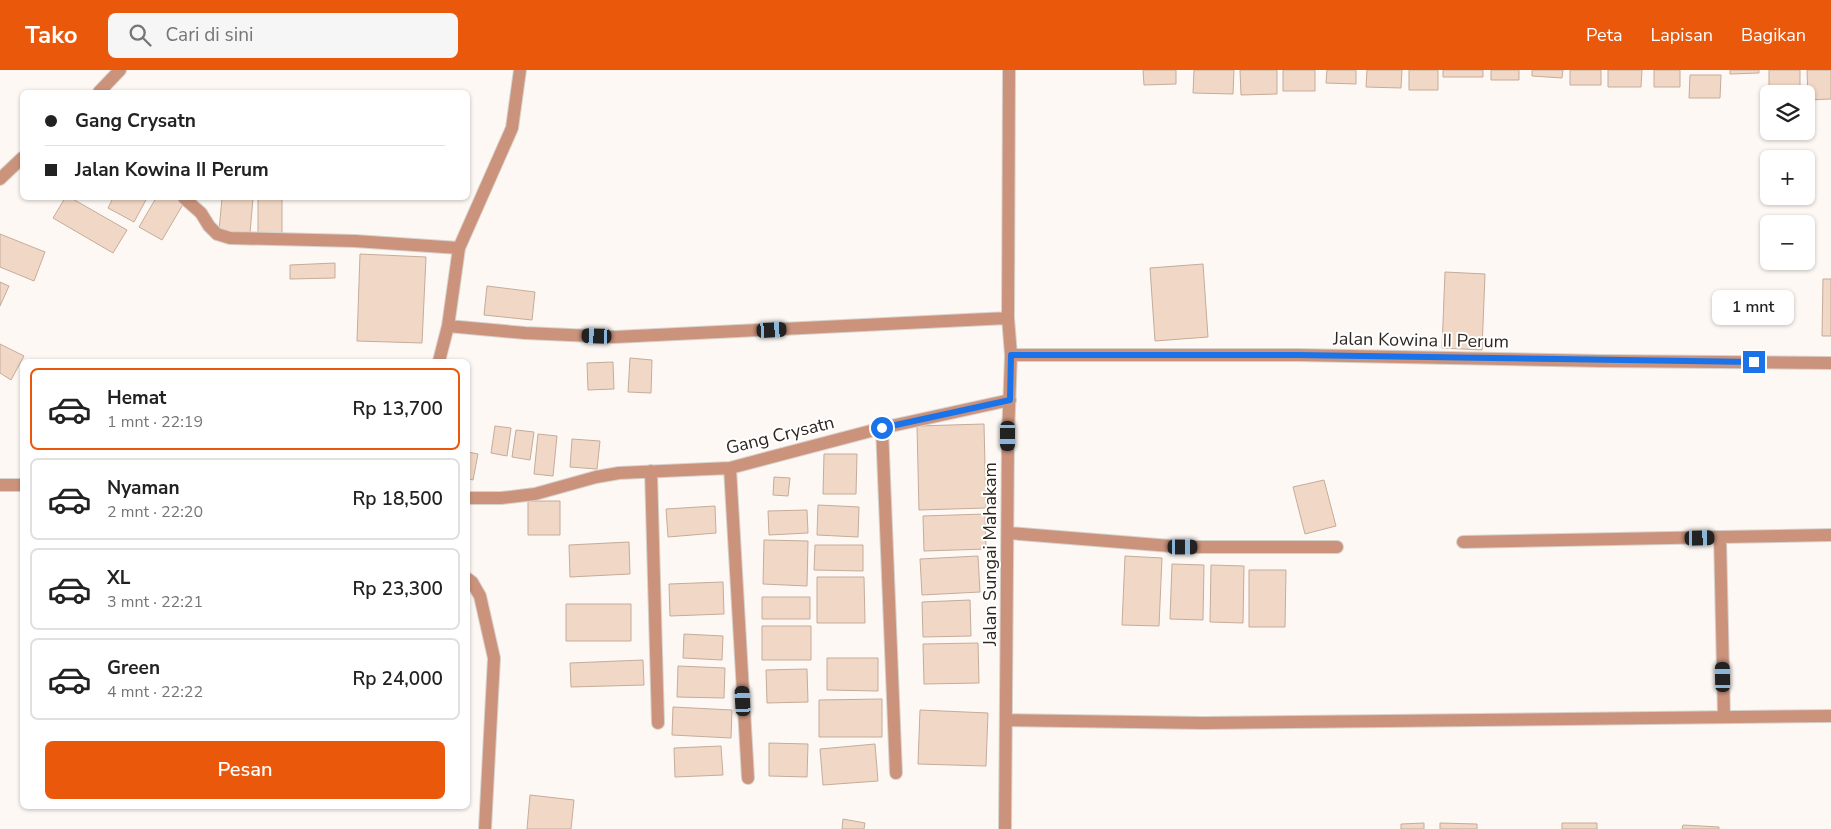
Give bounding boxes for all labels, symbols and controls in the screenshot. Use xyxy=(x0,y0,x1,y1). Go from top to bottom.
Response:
search box xyxy=(108,13,458,58)
text: Tako xyxy=(25,19,78,51)
icon: search xyxy=(126,21,154,49)
text: Cari di sini xyxy=(166,22,253,48)
text: Peta xyxy=(1586,23,1622,47)
text: Lapisan xyxy=(1650,23,1713,47)
text: Bagikan xyxy=(1741,23,1806,47)
map controls xyxy=(1760,85,1815,270)
button: layers xyxy=(1760,85,1815,140)
text: Gang Crysatn xyxy=(75,108,196,134)
button: + xyxy=(1760,150,1815,205)
text: Jalan Kowina II Perum xyxy=(75,157,269,183)
button: − xyxy=(1760,215,1815,270)
callout: 1 mnt xyxy=(1713,290,1795,324)
text: 1 mnt xyxy=(1732,296,1774,318)
car xyxy=(756,322,787,338)
street label: Jalan Kowina II Perum xyxy=(1332,326,1509,354)
car xyxy=(581,328,612,344)
route end xyxy=(1743,351,1765,373)
text: Hemat xyxy=(107,385,166,411)
icon: car xyxy=(47,387,92,432)
text: Rp 13,700 xyxy=(352,396,443,422)
street label: Gang Crysatn xyxy=(723,410,837,460)
text: 1 mnt · 22:19 xyxy=(107,411,203,433)
route start xyxy=(871,417,893,439)
car xyxy=(1000,421,1015,451)
street label: Jalan Sungai Mahakam xyxy=(978,462,1002,647)
text: Nyaman xyxy=(107,475,180,501)
icon: car xyxy=(47,477,92,522)
text: Rp 18,500 xyxy=(352,486,443,512)
text: 2 mnt · 22:20 xyxy=(107,501,203,523)
car xyxy=(1684,530,1715,546)
car xyxy=(1168,540,1198,555)
text: XL xyxy=(107,565,130,591)
icon: car xyxy=(47,567,92,612)
text: Rp 23,300 xyxy=(352,576,443,602)
text: 3 mnt · 22:21 xyxy=(107,591,203,613)
text: Green xyxy=(107,655,160,681)
icon: car xyxy=(47,657,92,702)
car xyxy=(1715,662,1730,692)
text: Rp 24,000 xyxy=(352,666,443,692)
text: 4 mnt · 22:22 xyxy=(107,681,203,703)
car xyxy=(734,686,751,716)
button: Pesan xyxy=(45,741,445,799)

